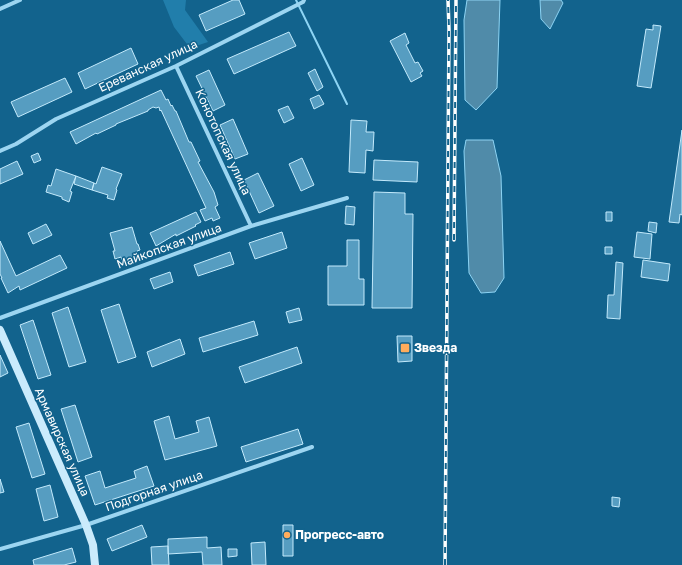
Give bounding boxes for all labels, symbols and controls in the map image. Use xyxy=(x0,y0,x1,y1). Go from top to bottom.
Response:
street label: Ереванская улица xyxy=(96,36,200,95)
street label: Конотопская улица xyxy=(192,86,255,197)
street label: Майкопская улица xyxy=(114,220,223,271)
place label: Звезда xyxy=(414,340,457,355)
marker: Звезда xyxy=(399,342,411,354)
street label: Армавирская улица xyxy=(32,385,93,498)
street label: Подгорная улица xyxy=(103,467,205,514)
place label: Прогресс-авто xyxy=(295,527,384,542)
marker: Прогресс-авто xyxy=(282,530,292,540)

